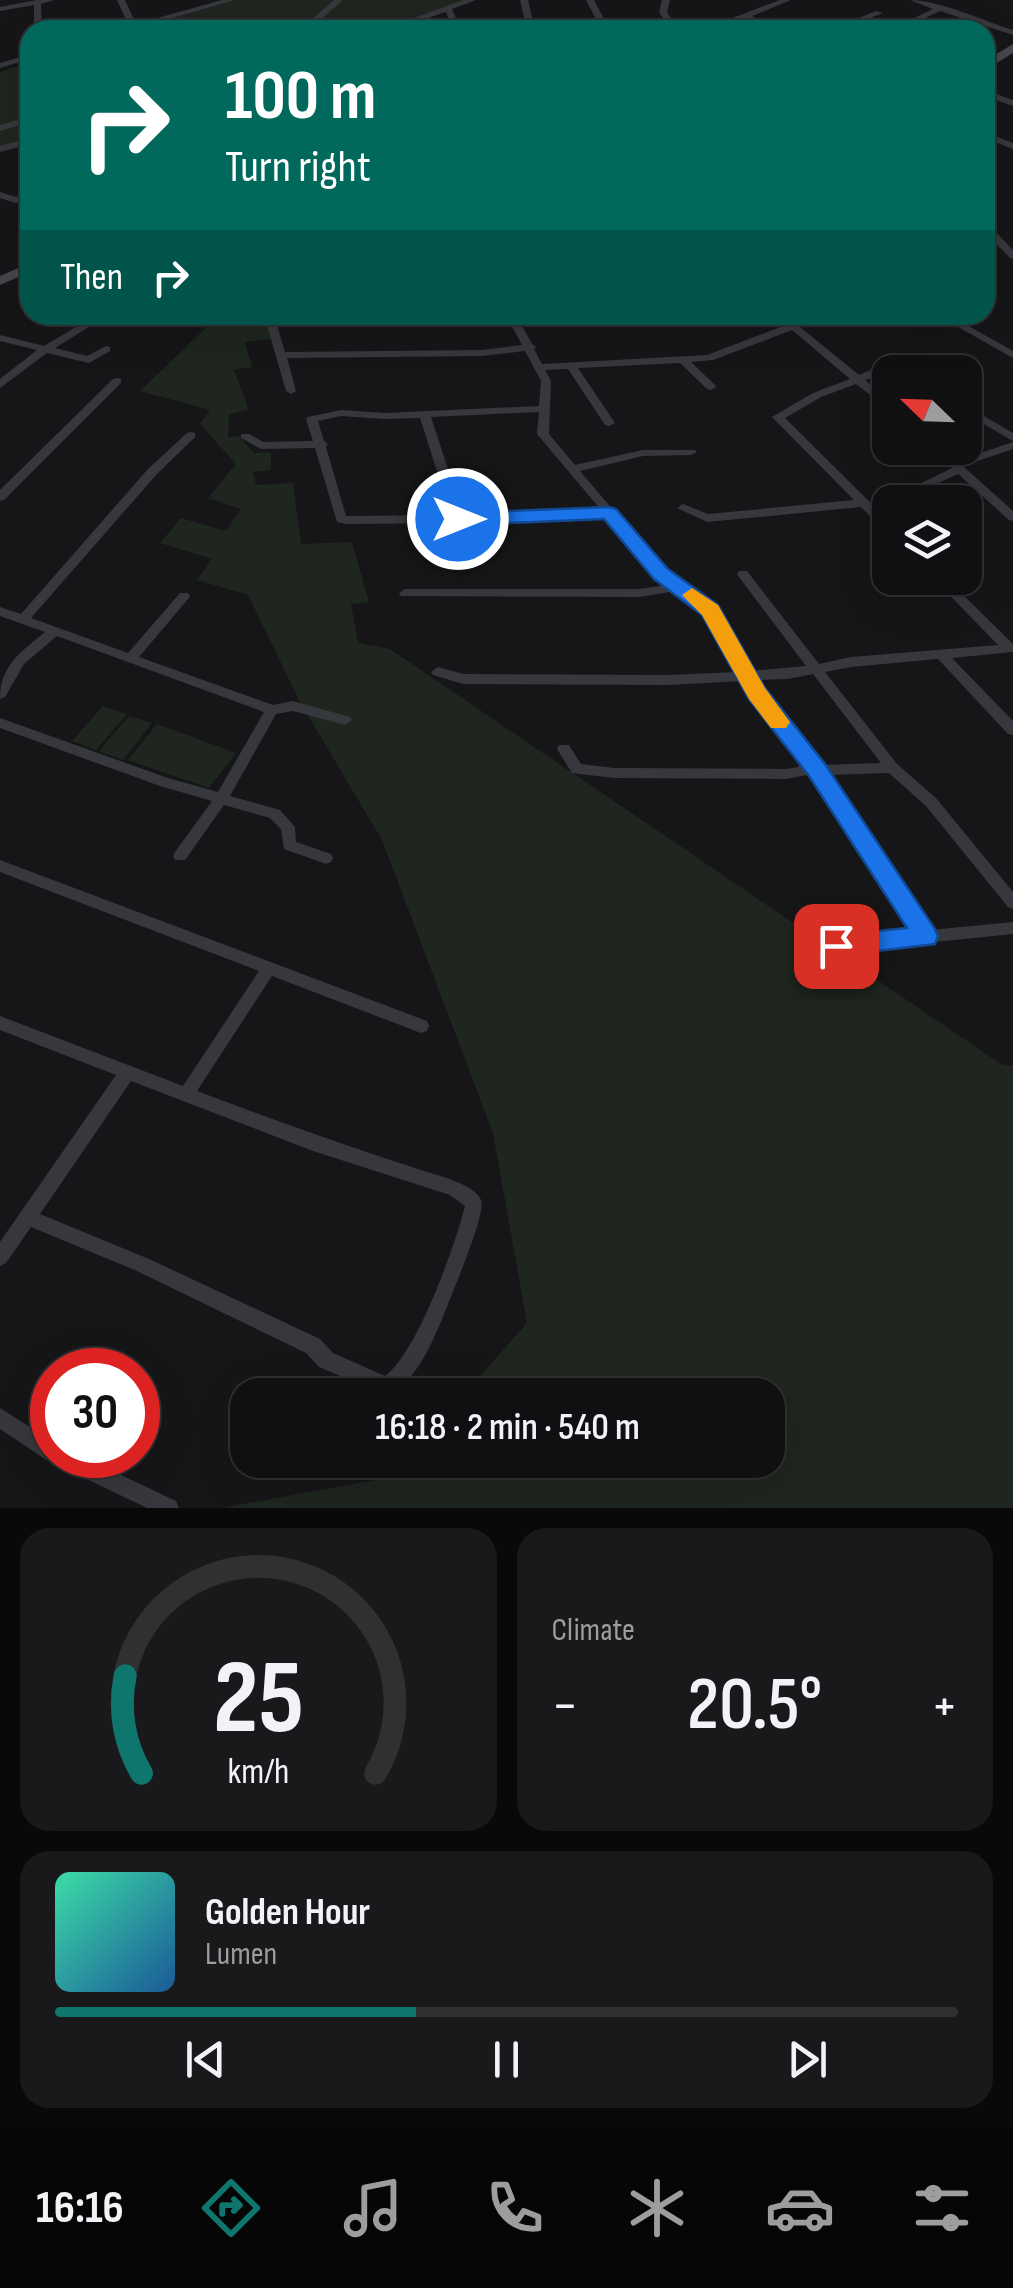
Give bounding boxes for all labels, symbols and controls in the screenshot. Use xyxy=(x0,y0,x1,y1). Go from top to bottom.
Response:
text: 100 m xyxy=(225,55,376,139)
icon: right xyxy=(60,60,190,190)
text: Turn right xyxy=(225,140,371,195)
icon: right xyxy=(143,250,198,305)
text: Then xyxy=(60,255,123,300)
north arrow xyxy=(872,355,982,465)
map controls xyxy=(872,355,982,595)
position arrow xyxy=(406,467,510,571)
button: layers xyxy=(872,485,982,595)
pin xyxy=(794,904,879,989)
icon: arrive xyxy=(809,919,864,974)
speed limit sign: 30 xyxy=(30,1348,160,1478)
text: 16:18 · 2 min · 540 m xyxy=(375,1405,640,1450)
text: Climate xyxy=(552,1611,635,1650)
text: 25 xyxy=(213,1637,304,1762)
text: 20.5° xyxy=(687,1660,822,1751)
text: − xyxy=(552,1673,578,1740)
text: + xyxy=(931,1673,958,1740)
text: km/h xyxy=(227,1751,289,1794)
text: Golden Hour xyxy=(205,1890,370,1935)
text: Lumen xyxy=(205,1935,277,1974)
icon: previous xyxy=(178,2032,233,2087)
icon: pause xyxy=(479,2032,534,2087)
icon: next xyxy=(780,2032,835,2087)
icon: directions xyxy=(196,2173,266,2243)
icon: music xyxy=(338,2173,408,2243)
icon: phone xyxy=(480,2173,550,2243)
icon: climate xyxy=(622,2173,692,2243)
icon: car xyxy=(765,2173,835,2243)
icon: filters xyxy=(907,2173,977,2243)
text: 16:16 xyxy=(36,2181,124,2236)

